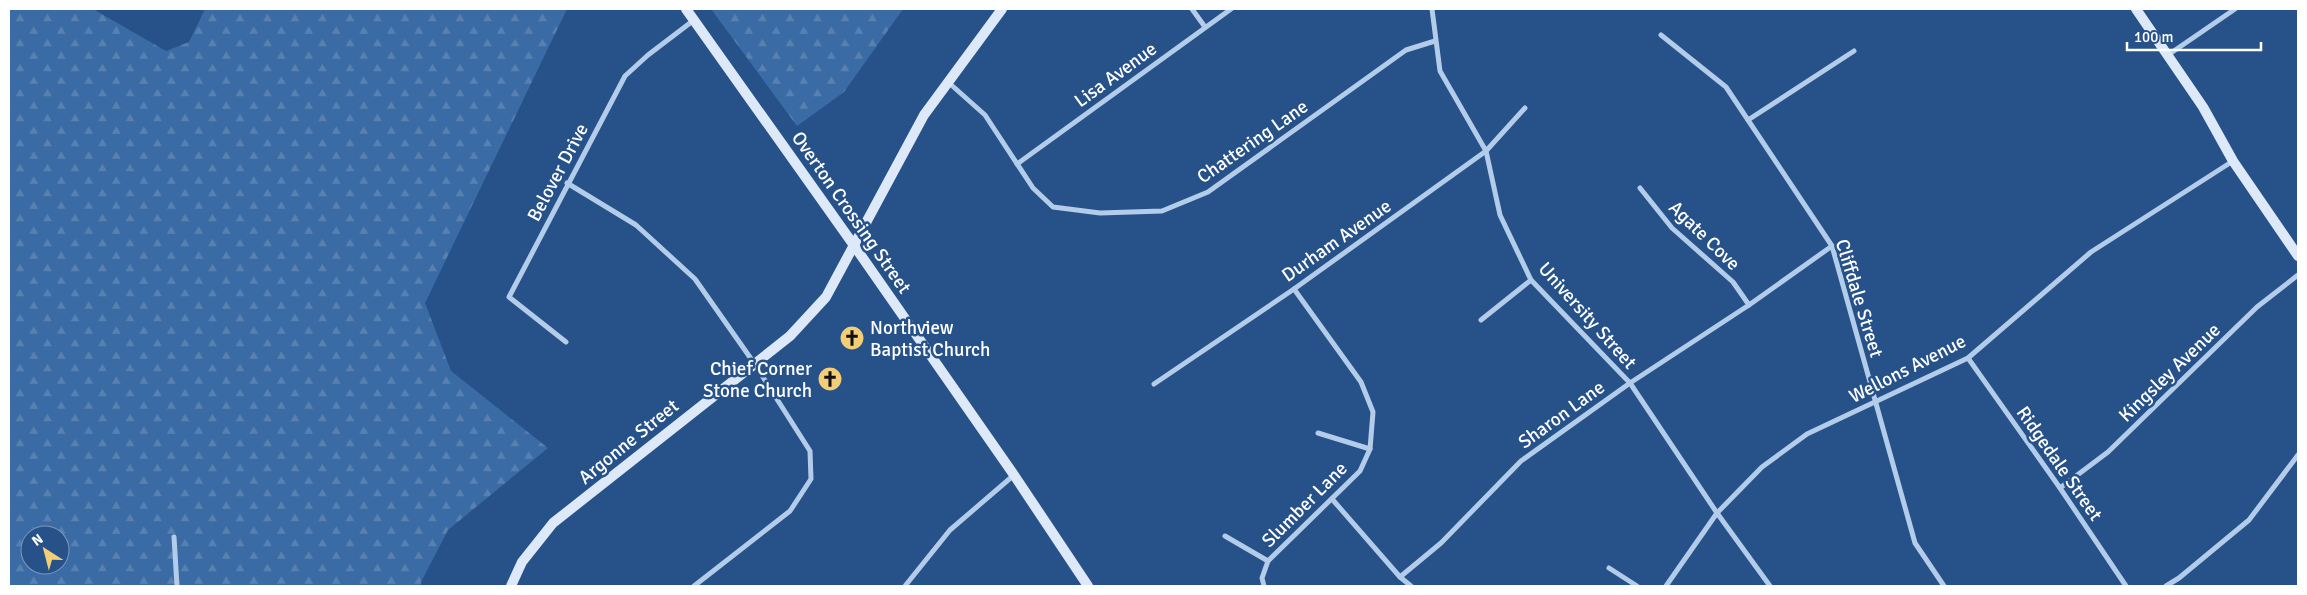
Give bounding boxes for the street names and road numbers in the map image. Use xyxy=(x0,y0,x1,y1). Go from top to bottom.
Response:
street label: Lisa Avenue xyxy=(1070,37,1162,113)
street label: Chattering Lane xyxy=(1192,95,1313,189)
street label: Belover Drive xyxy=(522,119,594,226)
street label: Overton Crossing Street xyxy=(786,127,916,299)
street label: Durham Avenue xyxy=(1277,194,1396,287)
street label: Agate Cove xyxy=(1664,196,1745,276)
street label: Cliffdale Street xyxy=(1830,236,1889,361)
street label: University Street xyxy=(1533,257,1642,374)
street label: Kingsley Avenue xyxy=(2114,318,2226,427)
street label: Wellons Avenue xyxy=(1845,329,1970,409)
street label: Sharon Lane xyxy=(1514,375,1609,454)
street label: Argonne Street xyxy=(574,394,684,490)
street label: Ridgedale Street xyxy=(2011,402,2108,526)
street label: Slumber Lane xyxy=(1257,457,1353,553)

